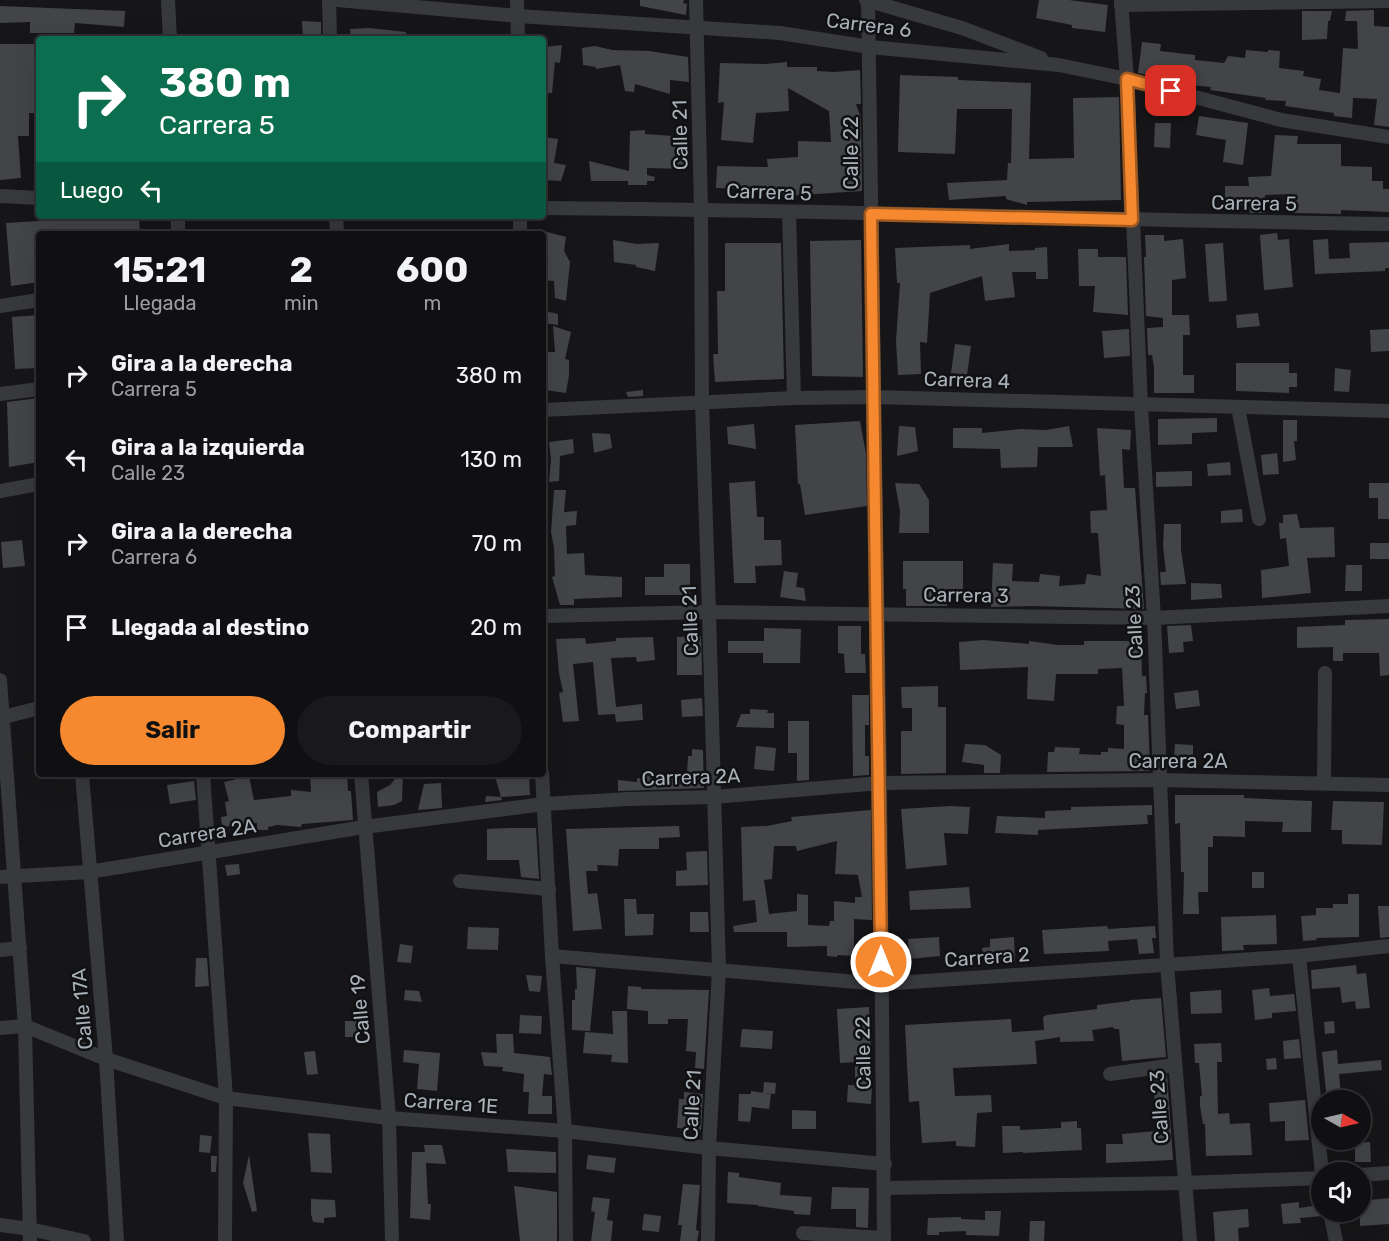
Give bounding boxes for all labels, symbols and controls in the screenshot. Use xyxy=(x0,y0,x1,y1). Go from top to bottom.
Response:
street label: Carrera 6 xyxy=(825,8,913,42)
text: 380 m xyxy=(159,58,291,108)
icon: right xyxy=(60,60,138,138)
pin xyxy=(1145,65,1196,116)
icon: arrive xyxy=(1154,74,1187,107)
street label: Calle 21 xyxy=(667,100,693,170)
text: Carrera 5 xyxy=(159,109,275,141)
street label: Calle 22 xyxy=(839,116,863,190)
icon: left xyxy=(135,174,168,207)
text: Luego xyxy=(60,177,123,204)
street label: Carrera 5 xyxy=(726,179,812,205)
street label: Carrera 5 xyxy=(1211,190,1297,216)
text: 15:21 xyxy=(113,248,206,291)
text: 2 xyxy=(290,248,313,291)
text: 600 xyxy=(396,248,469,291)
text: Llegada xyxy=(123,291,197,315)
text: min xyxy=(284,291,319,315)
text: m xyxy=(423,291,441,315)
text: Gira a la derecha xyxy=(111,350,292,377)
icon: right xyxy=(60,359,93,392)
text: 380 m xyxy=(456,362,522,389)
street label: Carrera 4 xyxy=(923,367,1011,393)
text: Carrera 5 xyxy=(111,377,197,401)
text: Gira a la izquierda xyxy=(111,434,305,461)
icon: left xyxy=(60,443,93,476)
text: 130 m xyxy=(460,446,522,473)
text: Calle 23 xyxy=(111,461,185,485)
text: Gira a la derecha xyxy=(111,518,292,545)
icon: right xyxy=(60,527,93,560)
text: 70 m xyxy=(472,530,522,557)
text: Carrera 6 xyxy=(111,545,197,569)
street label: Carrera 3 xyxy=(923,582,1009,608)
street label: Calle 23 xyxy=(1120,584,1148,660)
street label: Calle 21 xyxy=(677,585,703,657)
icon: arrive xyxy=(60,611,93,644)
text: Llegada al destino xyxy=(111,614,309,641)
text: 20 m xyxy=(470,614,522,641)
button: Salir xyxy=(60,696,285,765)
button: Compartir xyxy=(297,696,522,765)
street label: Carrera 2A xyxy=(1128,749,1228,773)
street label: Carrera 2A xyxy=(641,763,741,791)
street label: Carrera 2A xyxy=(156,813,258,853)
position arrow xyxy=(849,930,913,994)
street label: Carrera 2 xyxy=(943,942,1031,972)
street label: Calle 17A xyxy=(66,967,98,1051)
street label: Calle 19 xyxy=(345,973,375,1045)
street label: Calle 22 xyxy=(850,1016,876,1090)
street label: Calle 21 xyxy=(678,1069,706,1141)
street label: Calle 23 xyxy=(1144,1069,1174,1145)
street label: Carrera 1E xyxy=(403,1088,499,1118)
north arrow xyxy=(1311,1090,1371,1150)
map controls xyxy=(1311,1090,1371,1222)
button: sound xyxy=(1311,1162,1371,1222)

